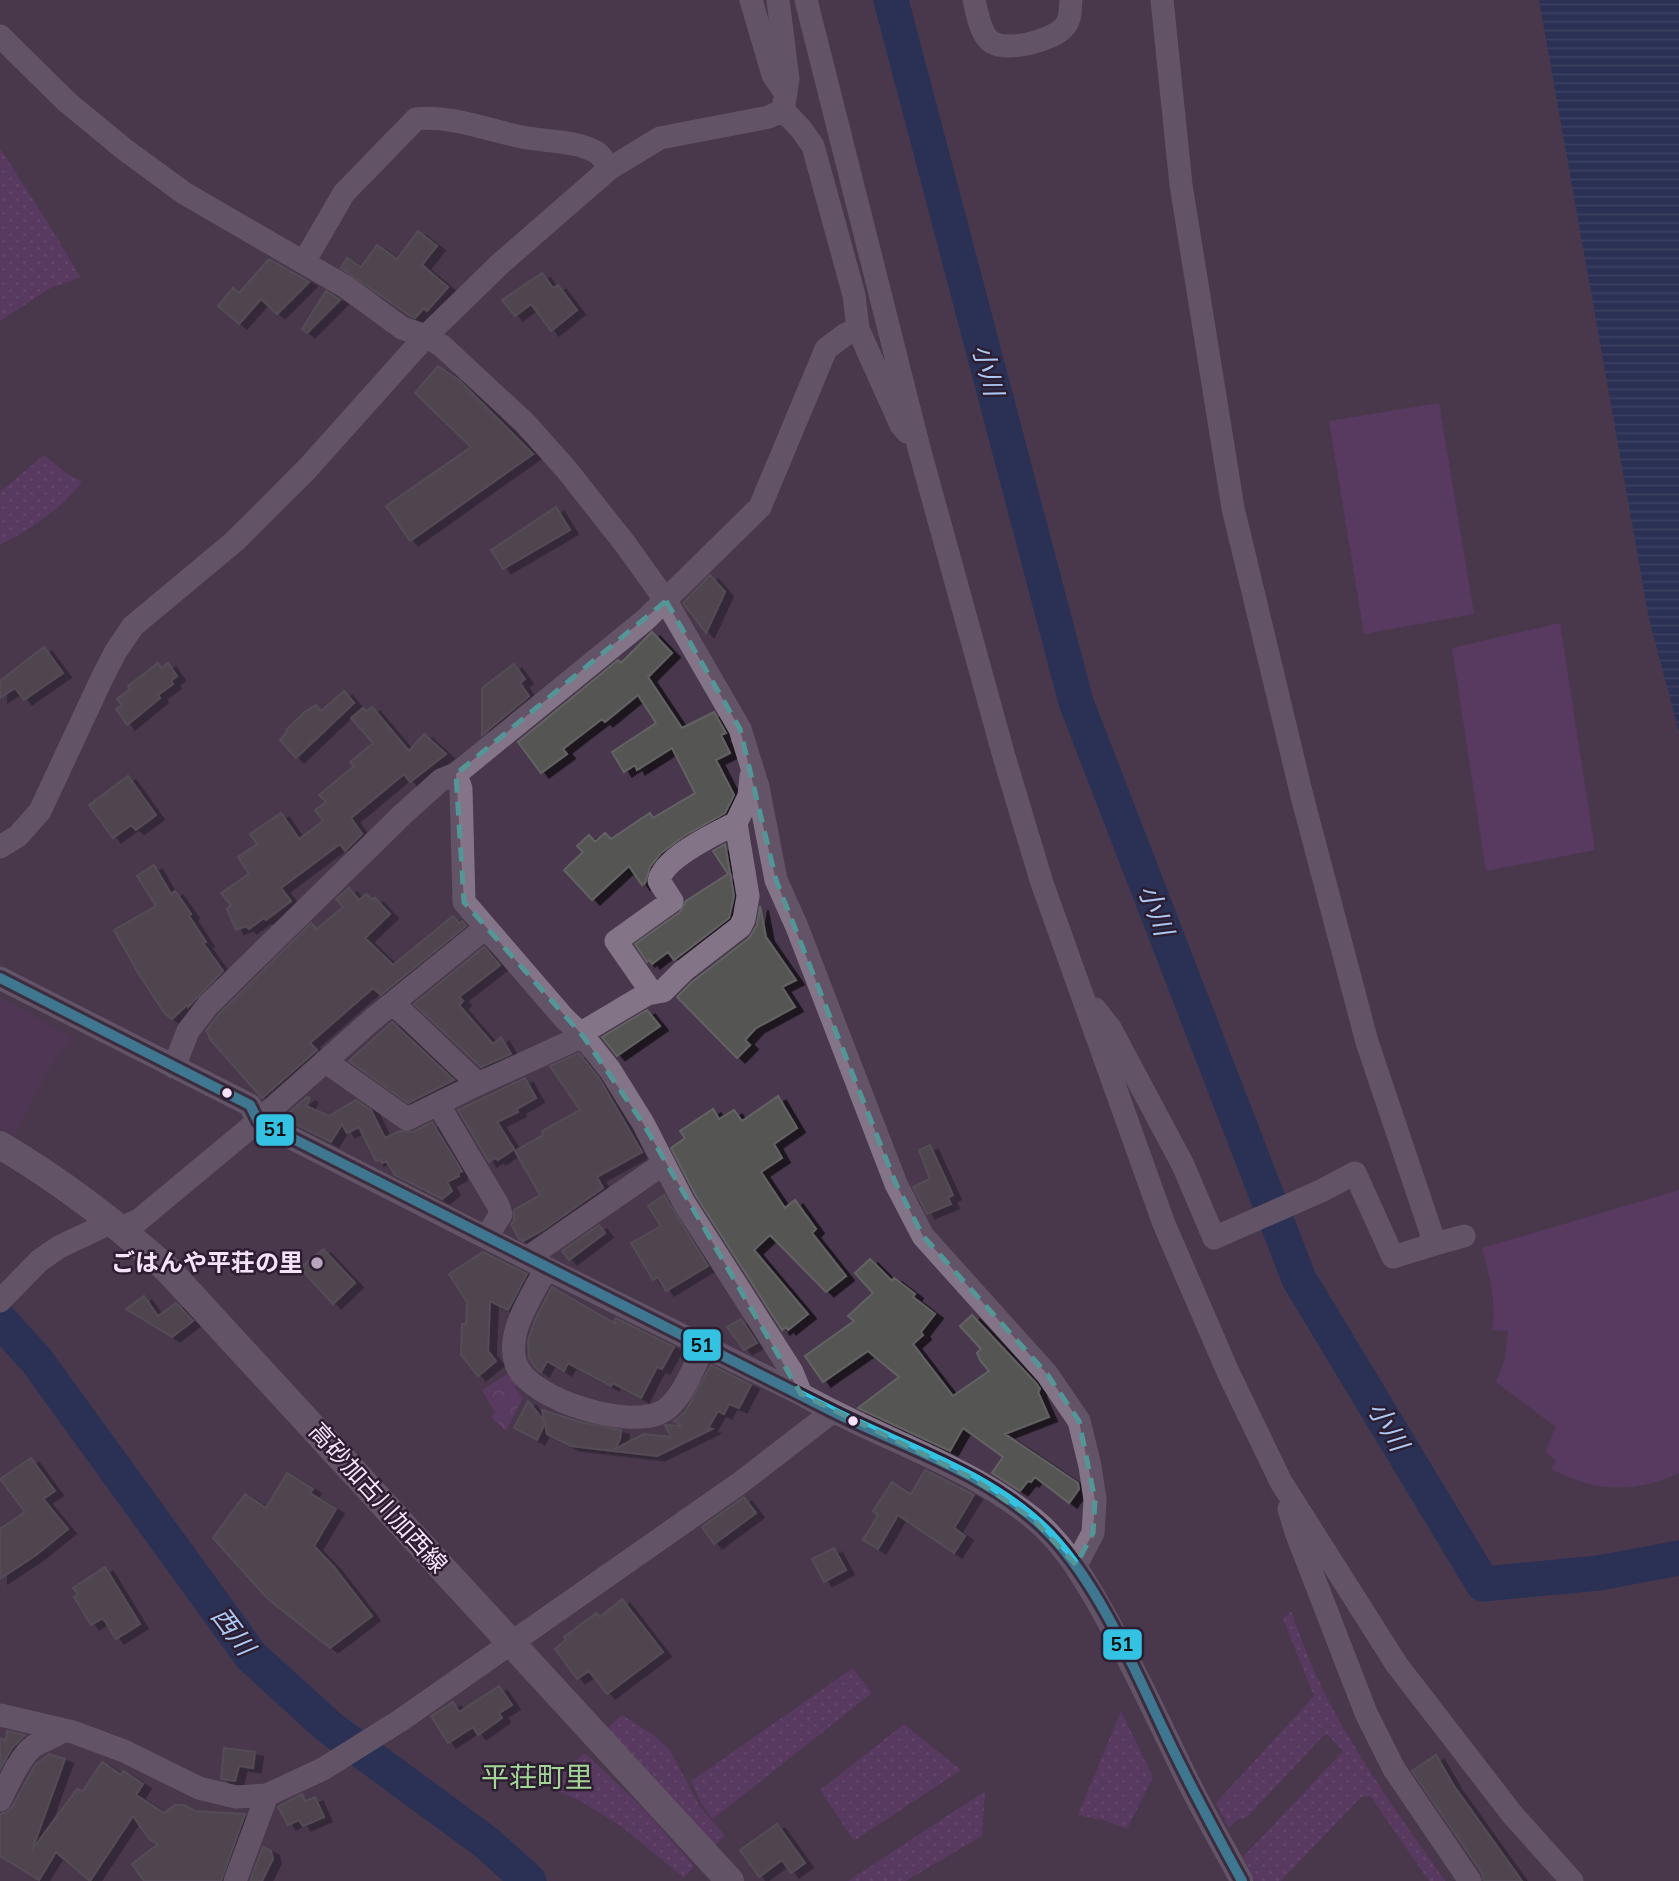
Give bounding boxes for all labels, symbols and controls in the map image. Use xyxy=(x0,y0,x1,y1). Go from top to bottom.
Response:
water label: 小川 xyxy=(966,340,1012,402)
water label: 小川 xyxy=(1132,880,1182,943)
unlabelled marker xyxy=(220,1086,234,1100)
line badge: 51 xyxy=(255,1113,295,1147)
text: 51 xyxy=(264,1117,286,1141)
place label: ごはんや平荘の里 xyxy=(111,1247,303,1277)
marker: ごはんや平荘の里 xyxy=(309,1255,325,1271)
line badge: 51 xyxy=(682,1328,722,1362)
text: 51 xyxy=(691,1333,713,1357)
water label: 小川 xyxy=(1361,1395,1418,1459)
unlabelled marker xyxy=(846,1414,860,1428)
street label: 高砂加古川加西線 xyxy=(303,1416,454,1579)
water label: 西川 xyxy=(205,1600,264,1664)
line badge: 51 xyxy=(1102,1628,1143,1661)
text: 51 xyxy=(1111,1632,1133,1656)
district label: 平荘町里 xyxy=(481,1759,593,1794)

